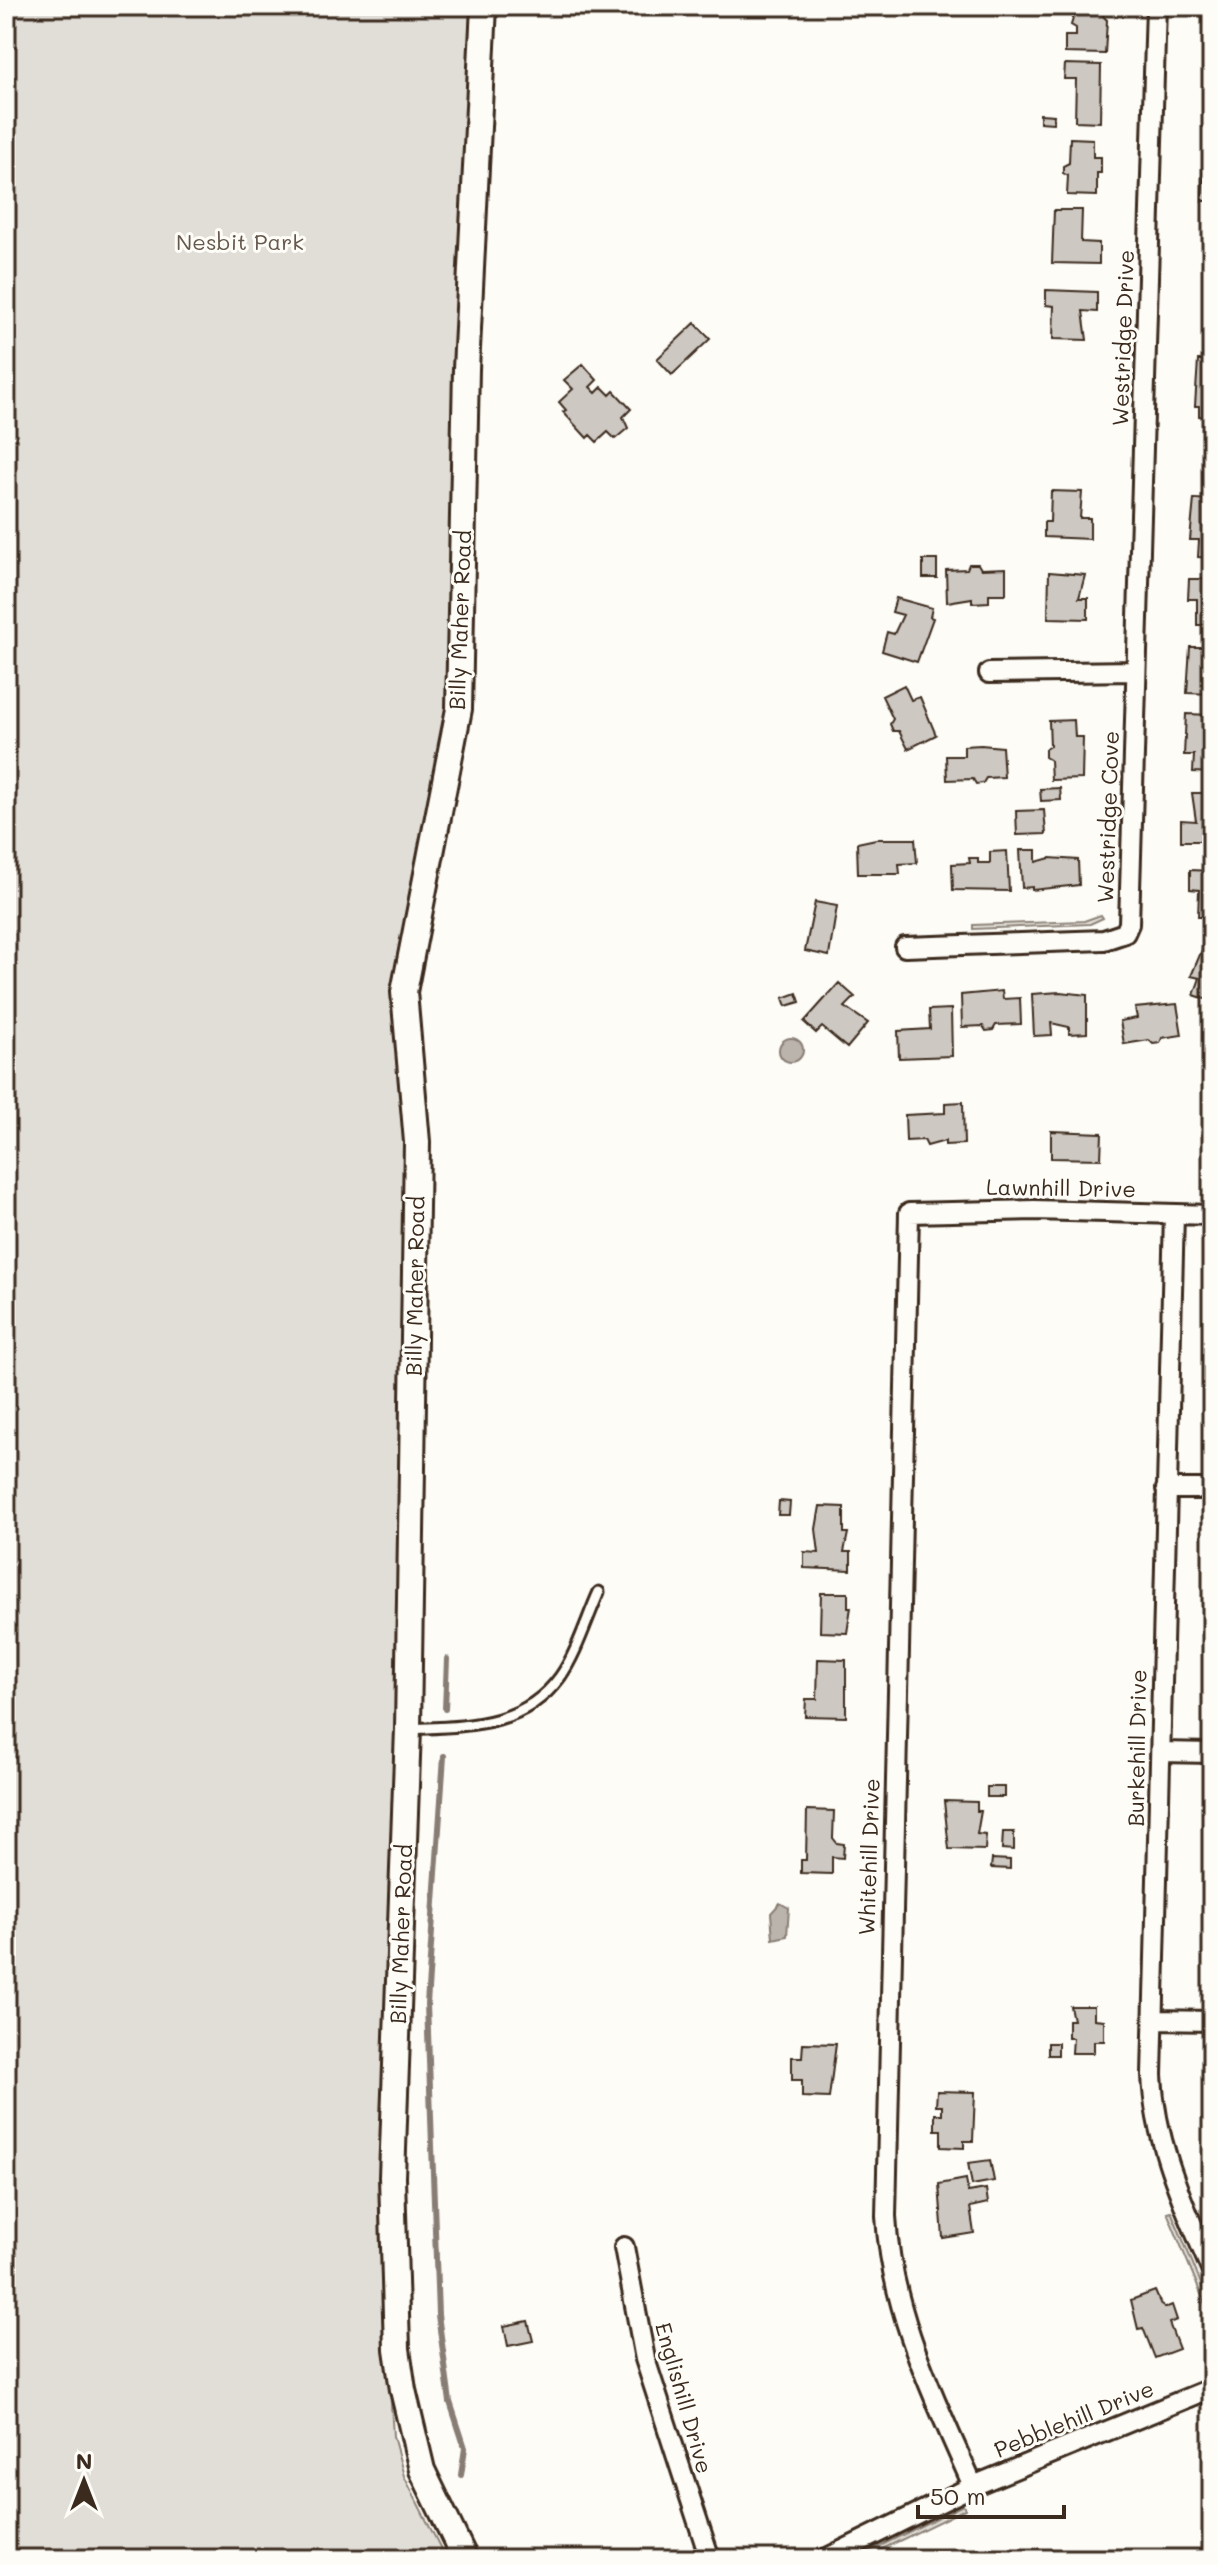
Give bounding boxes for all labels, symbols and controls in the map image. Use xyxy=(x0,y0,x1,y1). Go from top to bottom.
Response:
park label: Nesbit Park xyxy=(176,227,304,256)
street label: Westridge Drive xyxy=(1105,249,1140,427)
street label: Billy Maher Road xyxy=(442,529,477,710)
street label: Westridge Cove xyxy=(1090,730,1125,904)
street label: Lawnhill Drive xyxy=(986,1172,1136,1203)
street label: Billy Maher Road xyxy=(398,1196,431,1376)
street label: Burkehill Drive xyxy=(1121,1669,1152,1827)
street label: Whitehill Drive xyxy=(851,1778,886,1936)
street label: Billy Maher Road xyxy=(383,1843,418,2024)
street label: Englishill Drive xyxy=(649,2319,720,2477)
street label: Pebblehill Drive xyxy=(990,2373,1158,2464)
north arrow xyxy=(44,2441,124,2521)
text: N xyxy=(76,2446,92,2475)
scale bar xyxy=(918,2469,1064,2519)
text: 50 m xyxy=(930,2480,986,2511)

